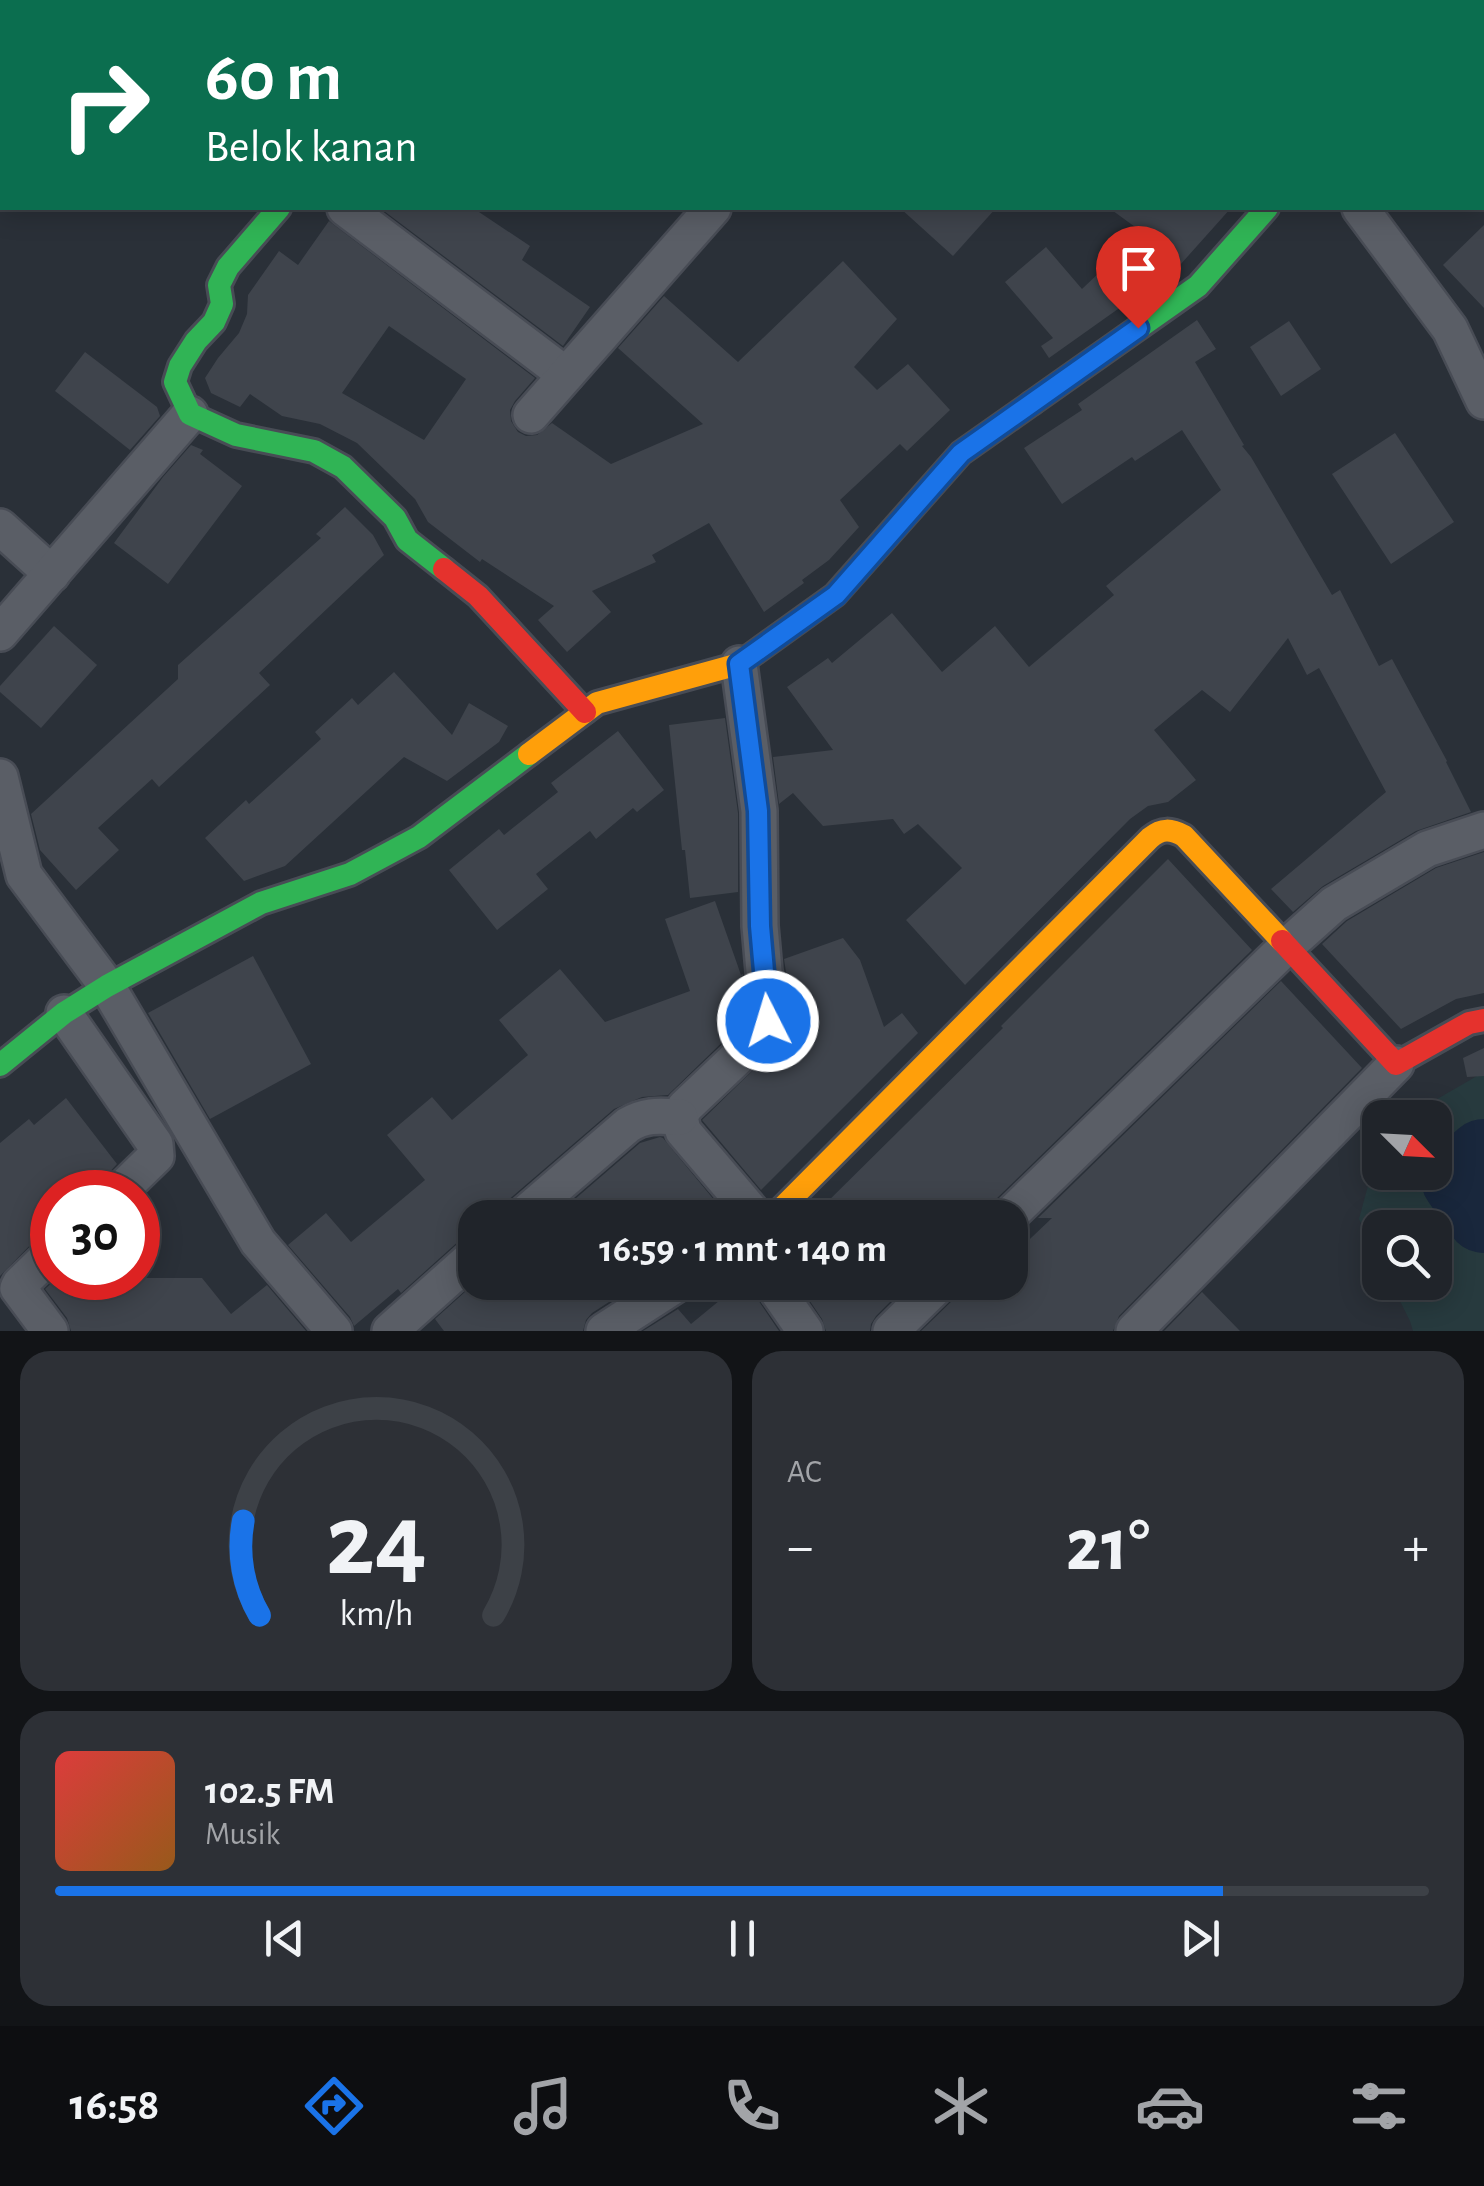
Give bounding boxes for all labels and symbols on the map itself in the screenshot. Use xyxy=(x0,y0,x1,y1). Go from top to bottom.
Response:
pin xyxy=(1096,226,1181,329)
position arrow xyxy=(716,969,820,1073)
north arrow xyxy=(1362,1100,1452,1190)
speed limit sign: 30 xyxy=(30,1170,160,1300)

